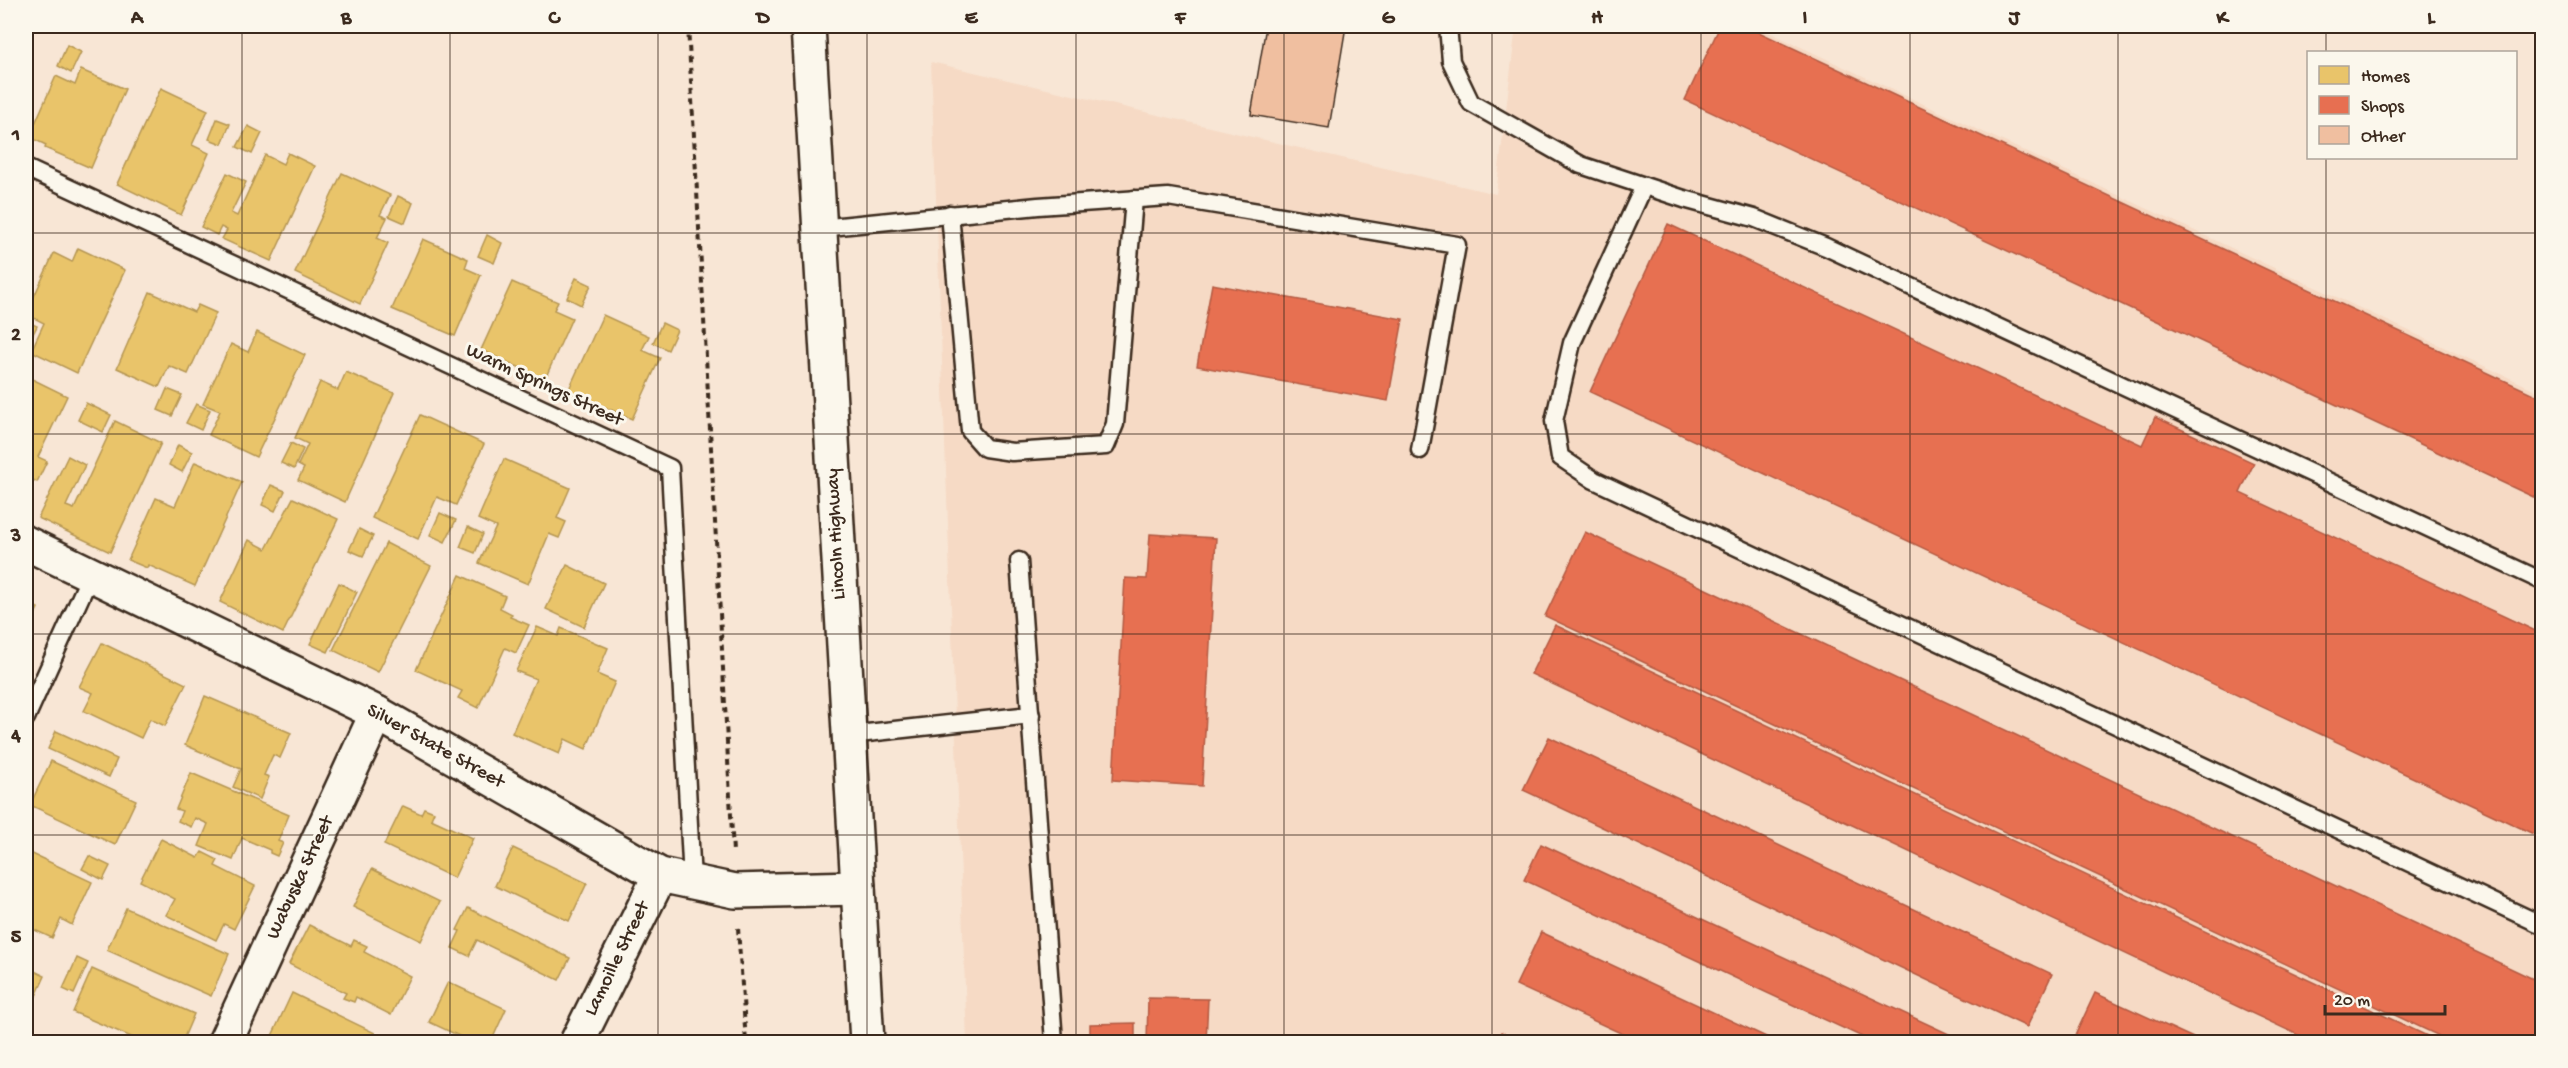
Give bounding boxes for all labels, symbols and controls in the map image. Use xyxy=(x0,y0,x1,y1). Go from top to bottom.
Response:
text: A xyxy=(130,8,145,31)
text: B xyxy=(340,8,352,31)
text: C xyxy=(548,8,562,31)
text: D xyxy=(754,8,770,31)
text: E xyxy=(965,8,979,31)
text: F xyxy=(1174,8,1187,31)
text: G xyxy=(1382,8,1396,31)
text: H xyxy=(1591,8,1603,31)
text: I xyxy=(1803,8,1808,31)
text: J xyxy=(2008,8,2021,31)
text: K xyxy=(2215,8,2230,31)
text: L xyxy=(2427,8,2436,31)
legend xyxy=(2307,51,2517,159)
text: Homes xyxy=(2361,67,2411,88)
text: Shops xyxy=(2361,97,2405,118)
text: 1 xyxy=(11,125,20,148)
text: Other xyxy=(2361,127,2406,148)
text: 2 xyxy=(11,325,21,348)
street label: Warm Springs Street xyxy=(462,339,628,433)
street label: Lincoln Highway xyxy=(822,468,852,600)
text: 3 xyxy=(10,526,21,549)
street label: Silver State Street xyxy=(362,700,510,795)
text: 4 xyxy=(10,726,21,749)
street label: Wabuska Street xyxy=(262,811,340,943)
street label: Lamoille Street xyxy=(580,896,656,1020)
text: 5 xyxy=(11,927,22,950)
scale bar xyxy=(2325,978,2445,1016)
text: 20 m xyxy=(2334,991,2370,1012)

